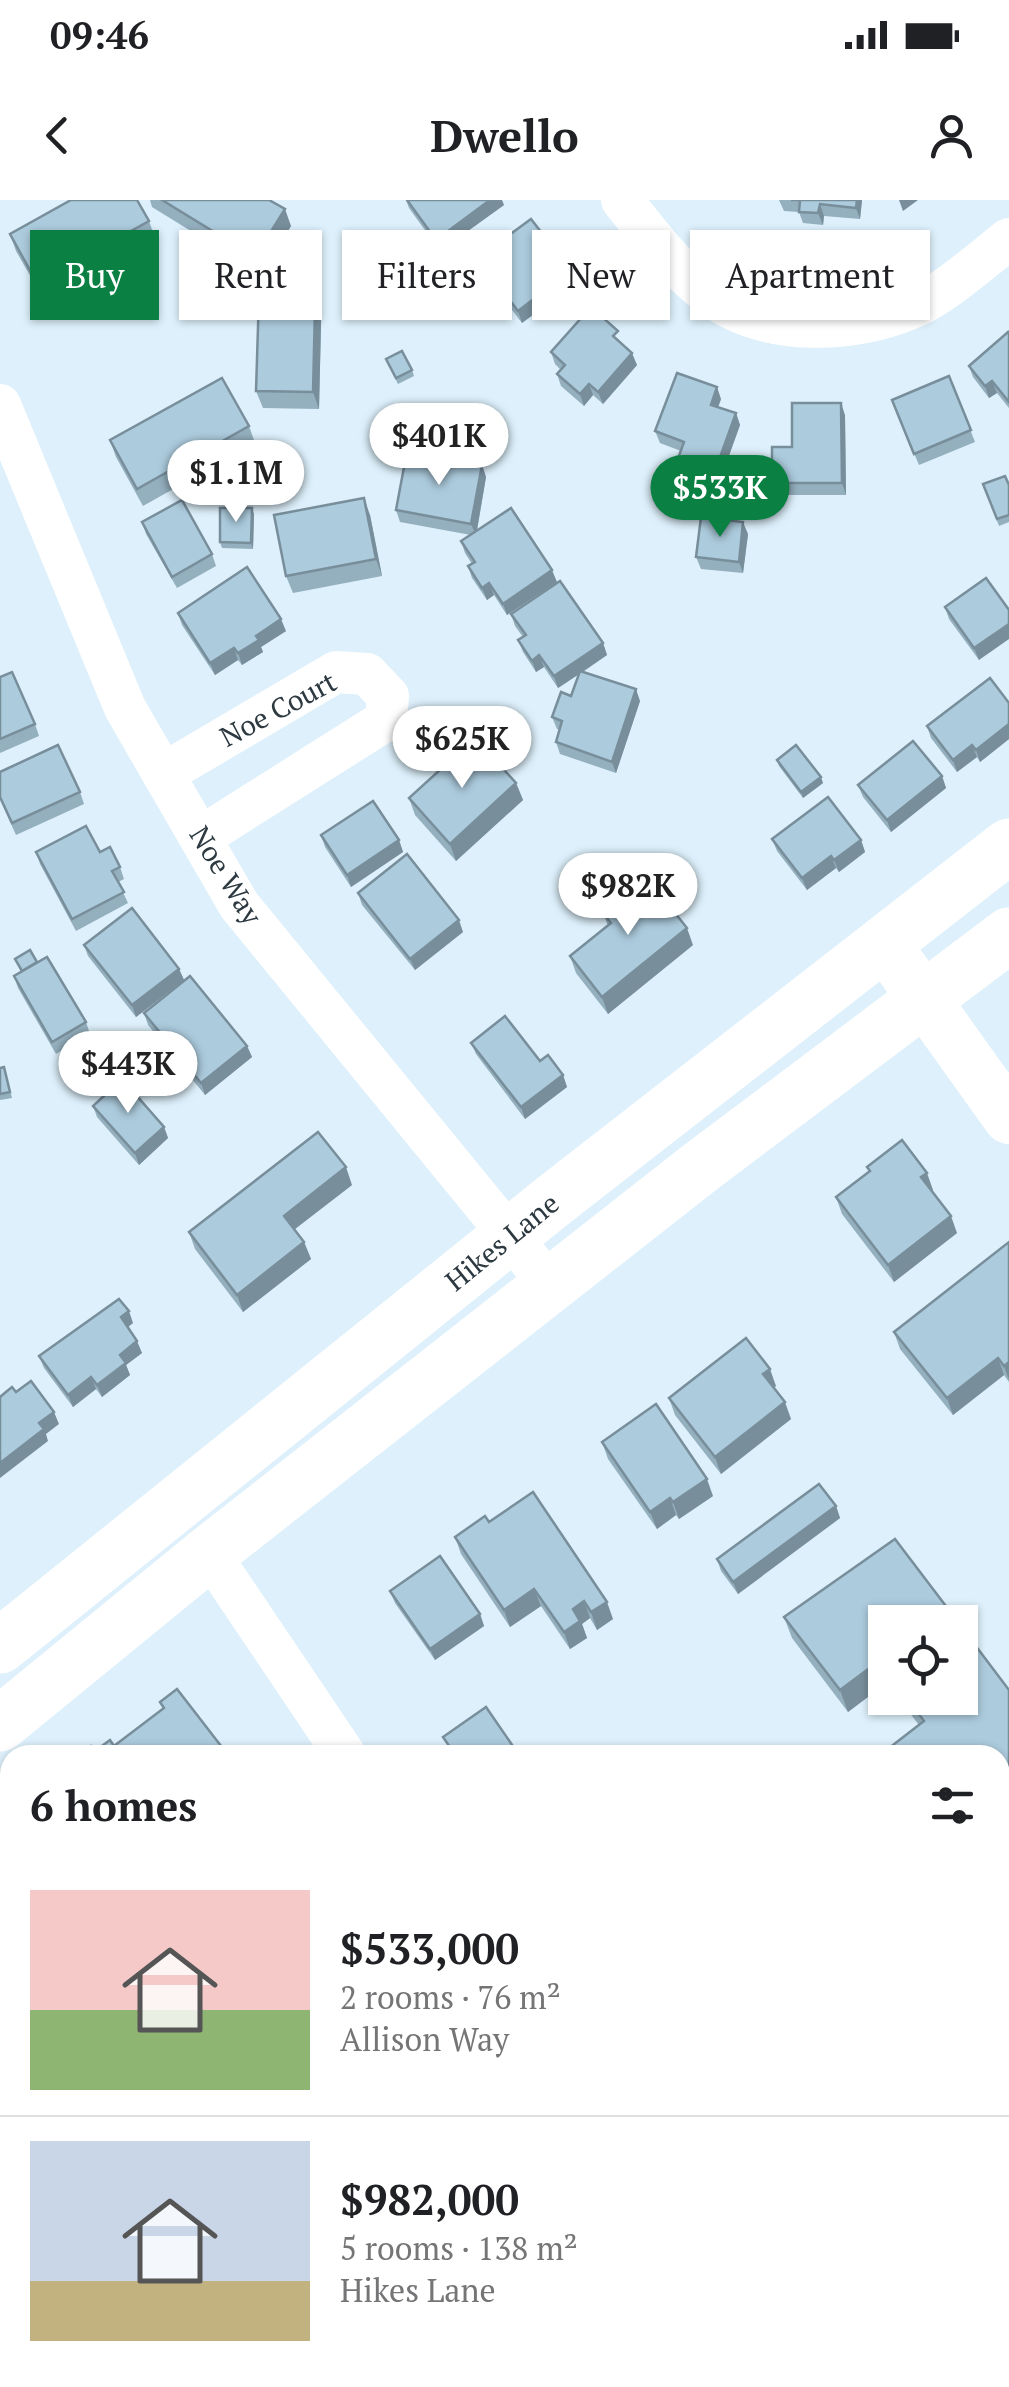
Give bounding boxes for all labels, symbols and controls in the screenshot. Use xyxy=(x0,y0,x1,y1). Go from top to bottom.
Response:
text: 09:46 xyxy=(50,10,149,60)
text: Dwello xyxy=(430,105,579,165)
icon: back xyxy=(30,108,85,163)
icon: person xyxy=(924,108,979,163)
chip: Buy xyxy=(30,230,159,320)
chip: Rent xyxy=(179,230,322,320)
chip: Filters xyxy=(342,230,512,320)
chip: New xyxy=(532,230,670,320)
chip: Apartment xyxy=(690,230,930,320)
pin: $401K xyxy=(369,403,509,488)
text: $401K xyxy=(391,414,487,456)
pin: $1.1M xyxy=(166,440,306,525)
text: $1.1M xyxy=(189,451,283,493)
pin: $533K xyxy=(650,455,790,540)
text: $533K xyxy=(672,466,768,508)
street label: Noe Court xyxy=(213,662,343,755)
pin: $625K xyxy=(392,706,532,791)
text: $625K xyxy=(414,717,510,759)
street label: Noe Way xyxy=(182,819,272,932)
pin: $982K xyxy=(558,853,698,938)
text: $982K xyxy=(580,864,676,906)
pin: $443K xyxy=(58,1031,198,1116)
text: $443K xyxy=(80,1042,176,1084)
street label: Hikes Lane xyxy=(437,1184,566,1299)
map controls xyxy=(868,1605,978,1715)
button: locate xyxy=(868,1605,978,1715)
text: 6 homes xyxy=(30,1777,197,1833)
icon: filters xyxy=(925,1778,980,1833)
text: $533,000 xyxy=(340,1920,519,1976)
icon: home xyxy=(110,1930,230,2050)
text: 2 rooms · 76 m² xyxy=(340,1976,561,2018)
text: Allison Way xyxy=(340,2018,509,2060)
text: $982,000 xyxy=(340,2171,519,2227)
icon: home xyxy=(110,2181,230,2301)
text: 5 rooms · 138 m² xyxy=(340,2227,578,2269)
text: Hikes Lane xyxy=(340,2269,496,2311)

